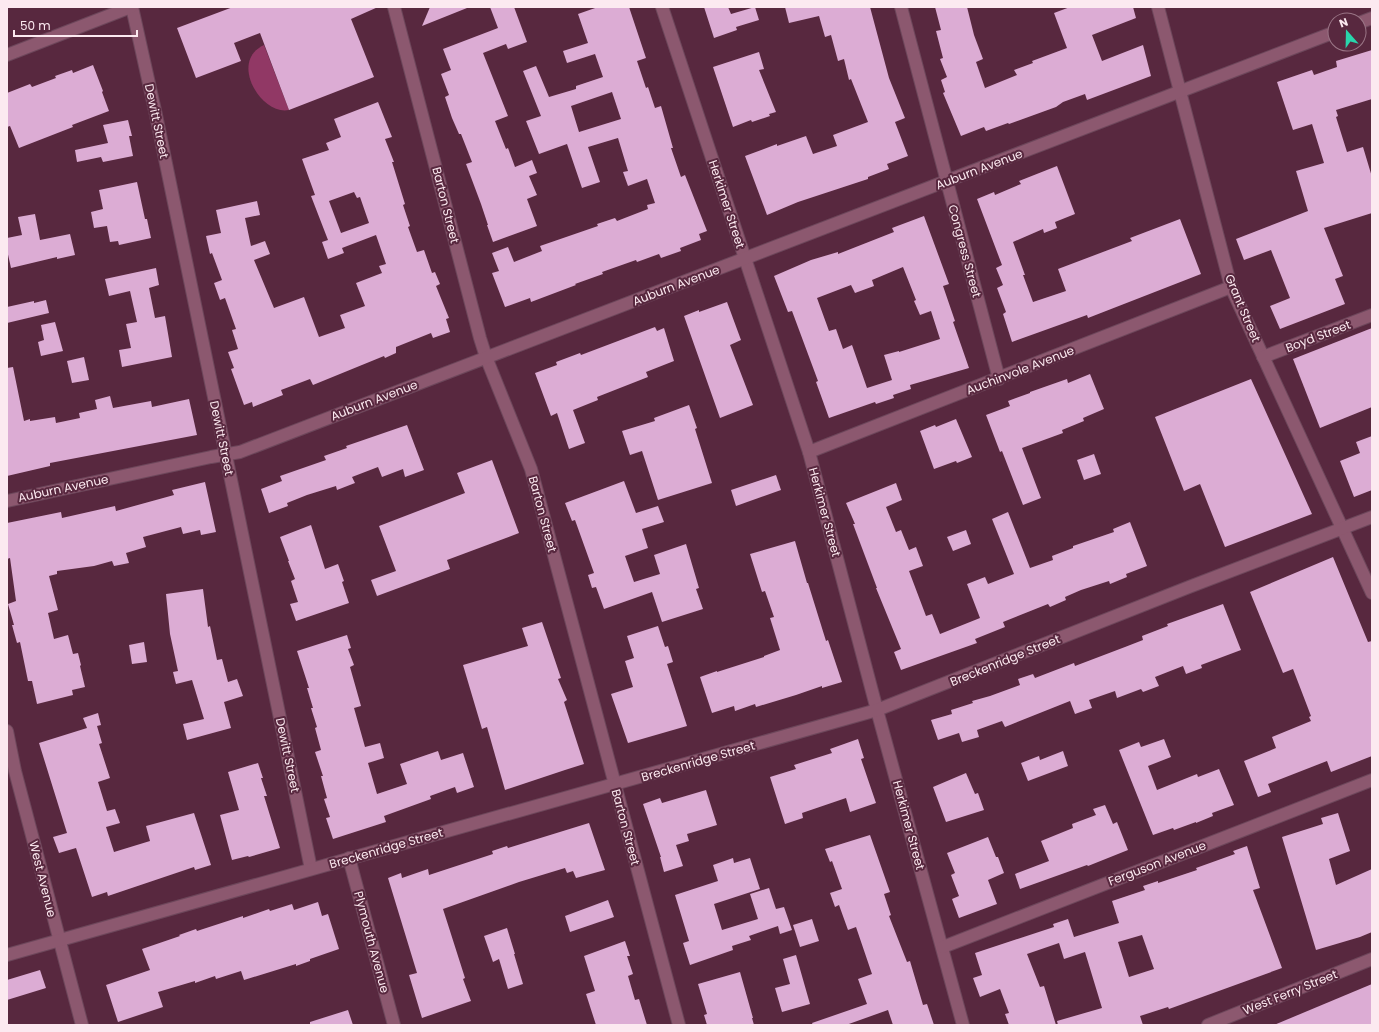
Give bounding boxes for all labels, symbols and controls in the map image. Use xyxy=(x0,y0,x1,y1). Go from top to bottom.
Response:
scale bar xyxy=(14,12,137,38)
north arrow xyxy=(1327,12,1367,52)
text: N xyxy=(1337,14,1350,32)
text: 50 m xyxy=(20,17,51,34)
street label: Dewitt Street xyxy=(141,82,173,160)
street label: Auburn Avenue xyxy=(933,145,1025,193)
street label: Herkimer Street xyxy=(705,158,749,250)
street label: Barton Street xyxy=(428,165,464,245)
street label: Congress Street xyxy=(944,203,986,299)
street label: Auburn Avenue xyxy=(630,261,722,309)
street label: Grant Street xyxy=(1221,271,1265,345)
street label: Boyd Street xyxy=(1283,316,1353,356)
street label: Auchinvole Avenue xyxy=(964,342,1076,398)
street label: Auburn Avenue xyxy=(328,376,420,424)
street label: Dewitt Street xyxy=(206,399,238,477)
street label: Herkimer Street xyxy=(805,465,845,559)
street label: Auburn Avenue xyxy=(16,470,110,506)
street label: Barton Street xyxy=(525,474,561,554)
street label: Breckenridge Street xyxy=(947,630,1063,690)
street label: Dewitt Street xyxy=(272,716,304,794)
street label: Breckenridge Street xyxy=(639,737,757,785)
street label: Herkimer Street xyxy=(889,778,929,872)
street label: Barton Street xyxy=(608,787,644,867)
street label: Breckenridge Street xyxy=(327,824,445,872)
street label: Ferguson Avenue xyxy=(1106,836,1208,890)
street label: West Avenue xyxy=(25,839,61,919)
street label: Plymouth Avenue xyxy=(350,889,394,995)
street label: West Ferry Street xyxy=(1240,965,1340,1019)

